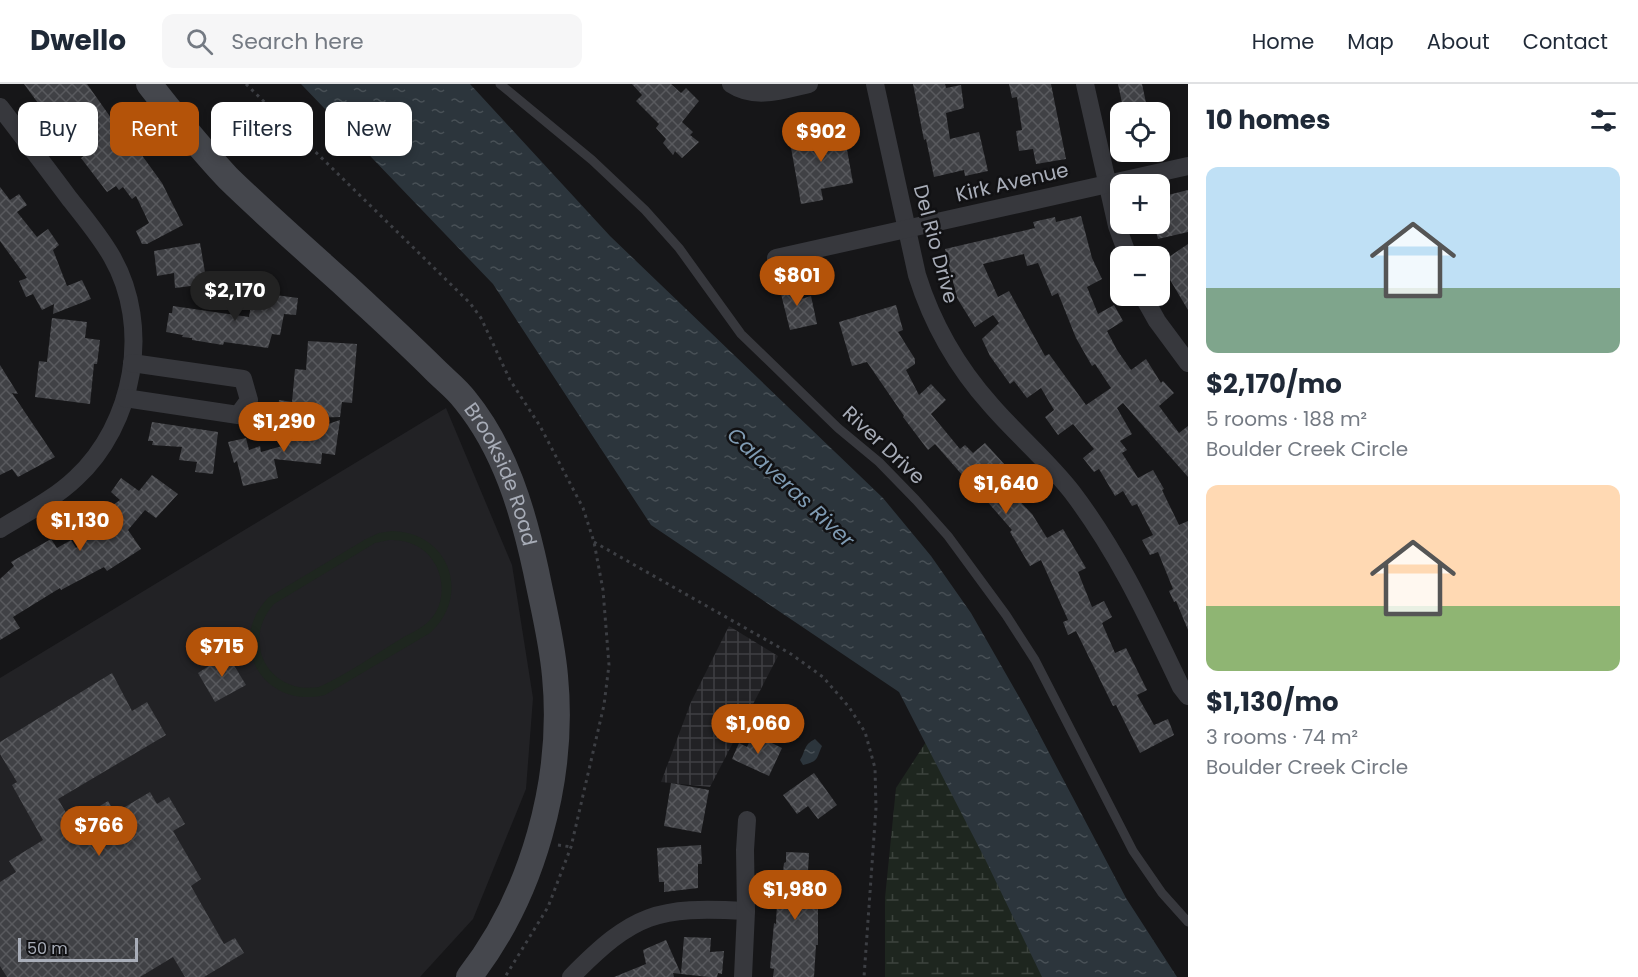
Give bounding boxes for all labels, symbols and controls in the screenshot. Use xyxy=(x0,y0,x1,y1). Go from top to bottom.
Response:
search box xyxy=(162,14,582,68)
text: Dwello xyxy=(30,21,126,60)
icon: search xyxy=(183,25,216,58)
text: Search here xyxy=(231,26,364,57)
text: Home xyxy=(1252,27,1314,56)
text: Map xyxy=(1347,27,1394,56)
text: About xyxy=(1427,27,1490,56)
text: Contact xyxy=(1523,27,1608,56)
chip: Buy xyxy=(18,102,98,156)
chip: Rent xyxy=(110,102,199,156)
chip: Filters xyxy=(211,102,313,156)
chip: New xyxy=(325,102,412,156)
map controls xyxy=(1110,102,1170,306)
button: locate xyxy=(1110,102,1170,162)
text: 10 homes xyxy=(1206,102,1330,138)
icon: filters xyxy=(1587,104,1620,137)
pin: $902 xyxy=(785,112,857,163)
text: $902 xyxy=(796,117,846,145)
street label: Kirk Avenue xyxy=(953,155,1071,209)
button: + xyxy=(1110,174,1170,234)
street label: Del Rio Drive xyxy=(907,181,965,307)
icon: home xyxy=(1359,206,1467,314)
button: − xyxy=(1110,246,1170,306)
pin: $801 xyxy=(761,256,833,307)
text: $801 xyxy=(774,261,820,289)
pin: $2,170 xyxy=(186,271,284,322)
text: $2,170 xyxy=(204,276,266,304)
text: $2,170/mo xyxy=(1206,366,1342,402)
street label: Brookside Road xyxy=(458,397,544,549)
street label: River Drive xyxy=(837,399,931,491)
pin: $1,290 xyxy=(235,402,333,453)
text: 5 rooms · 188 m² xyxy=(1206,405,1367,433)
text: $1,290 xyxy=(252,407,316,435)
water label: Calaveras River xyxy=(721,420,862,554)
text: Boulder Creek Circle xyxy=(1206,435,1408,463)
pin: $1,640 xyxy=(957,464,1055,515)
text: $1,640 xyxy=(973,469,1039,497)
pin: $1,130 xyxy=(31,501,129,552)
text: $1,130 xyxy=(50,506,110,534)
icon: home xyxy=(1359,524,1467,632)
pin: $715 xyxy=(186,627,258,678)
text: $715 xyxy=(200,632,244,660)
text: $1,130/mo xyxy=(1206,684,1339,720)
pin: $1,060 xyxy=(709,704,807,755)
text: $1,060 xyxy=(725,709,791,737)
text: 3 rooms · 74 m² xyxy=(1206,723,1358,751)
text: Boulder Creek Circle xyxy=(1206,753,1408,781)
pin: $766 xyxy=(63,806,135,857)
text: $766 xyxy=(74,811,124,839)
pin: $1,980 xyxy=(746,870,844,921)
text: $1,980 xyxy=(763,875,827,903)
scale bar xyxy=(18,935,138,962)
text: 50 m xyxy=(27,937,68,960)

